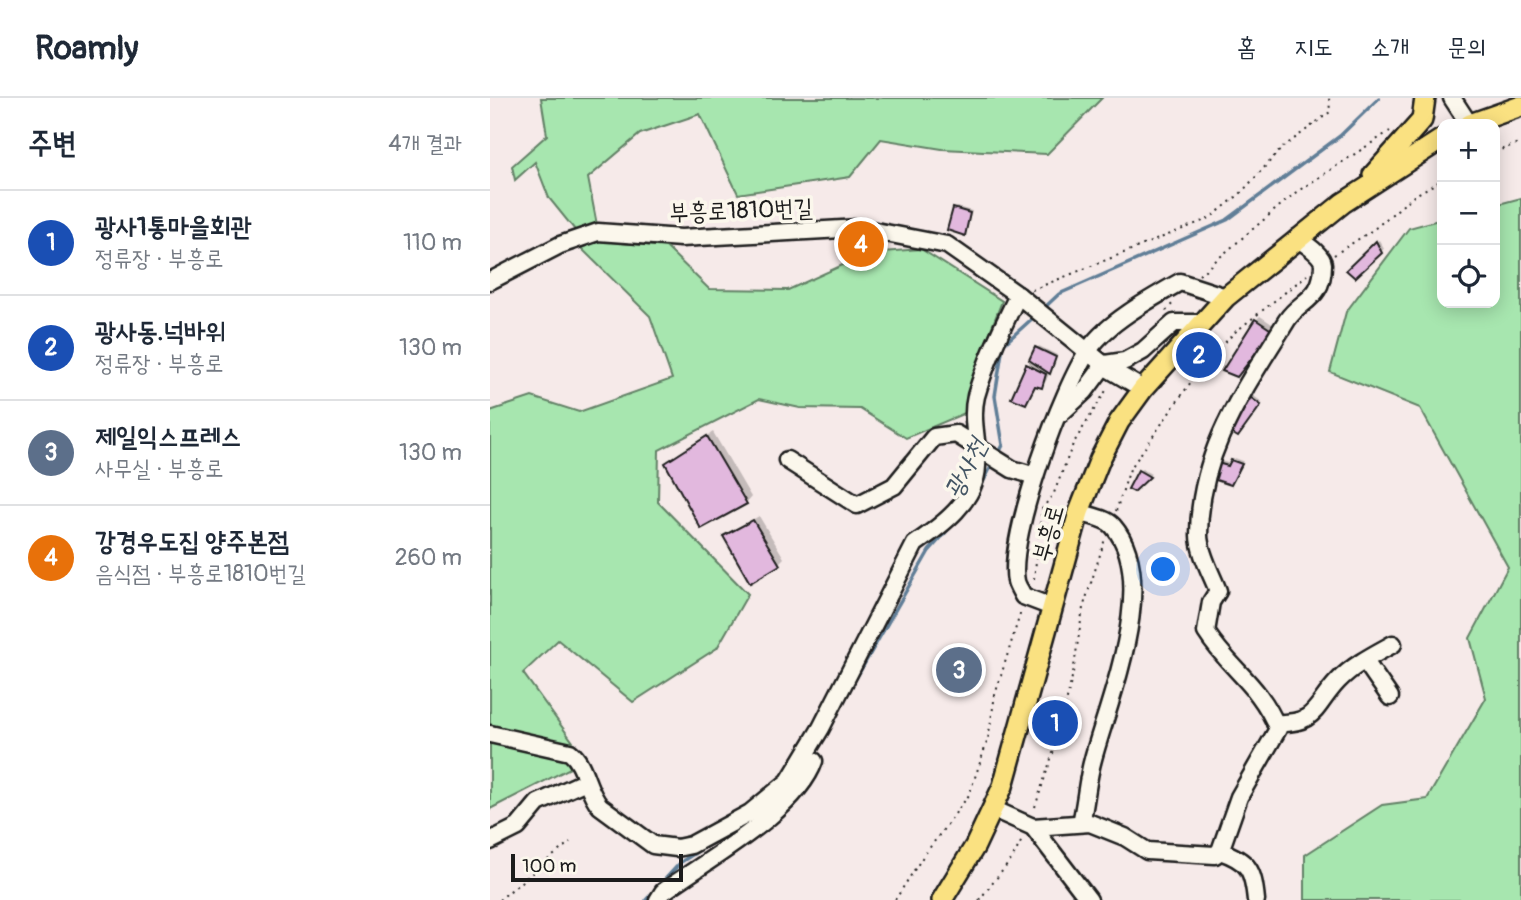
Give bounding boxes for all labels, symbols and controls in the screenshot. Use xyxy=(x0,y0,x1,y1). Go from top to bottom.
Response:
text: Roamly xyxy=(35,28,138,69)
text: 홈 xyxy=(1237,33,1256,62)
text: 지도 xyxy=(1294,33,1333,62)
text: 소개 xyxy=(1371,33,1409,62)
text: 문의 xyxy=(1447,33,1486,62)
map controls xyxy=(1437,119,1500,308)
button: + xyxy=(1437,119,1500,182)
text: 주변 xyxy=(28,125,76,162)
text: 4개 결과 xyxy=(388,129,462,158)
button: − xyxy=(1437,182,1500,245)
street label: 부흥로1810번길 xyxy=(669,193,813,228)
text: 광사1통마을회관 xyxy=(95,211,252,243)
pin: 4 xyxy=(838,218,884,270)
text: 1 xyxy=(47,228,56,257)
text: 110 m xyxy=(403,228,462,257)
text: 정류장 · 부흥로 xyxy=(95,244,223,273)
button: locate xyxy=(1437,245,1500,308)
text: 광사동.넉바위 xyxy=(95,316,226,348)
pin: 2 xyxy=(1176,329,1222,381)
text: 2 xyxy=(45,333,57,362)
text: 130 m xyxy=(399,333,462,362)
text: 정류장 · 부흥로 xyxy=(95,349,223,378)
text: 제일익스프레스 xyxy=(95,421,241,453)
water label: 광사천 xyxy=(937,430,996,504)
text: 3 xyxy=(45,438,57,467)
text: 130 m xyxy=(399,438,462,467)
text: 사무실 · 부흥로 xyxy=(95,454,223,483)
street label: 부흥로 xyxy=(1027,501,1070,565)
text: 강경우도집 양주본점 xyxy=(95,526,289,558)
text: 4 xyxy=(44,543,58,572)
text: 260 m xyxy=(395,543,462,572)
your location xyxy=(1146,552,1180,586)
text: 음식점 · 부흥로1810번길 xyxy=(95,559,306,588)
pin: 3 xyxy=(936,644,982,696)
pin: 1 xyxy=(1032,697,1078,749)
scale bar xyxy=(511,851,682,883)
text: 100 m xyxy=(522,854,576,878)

